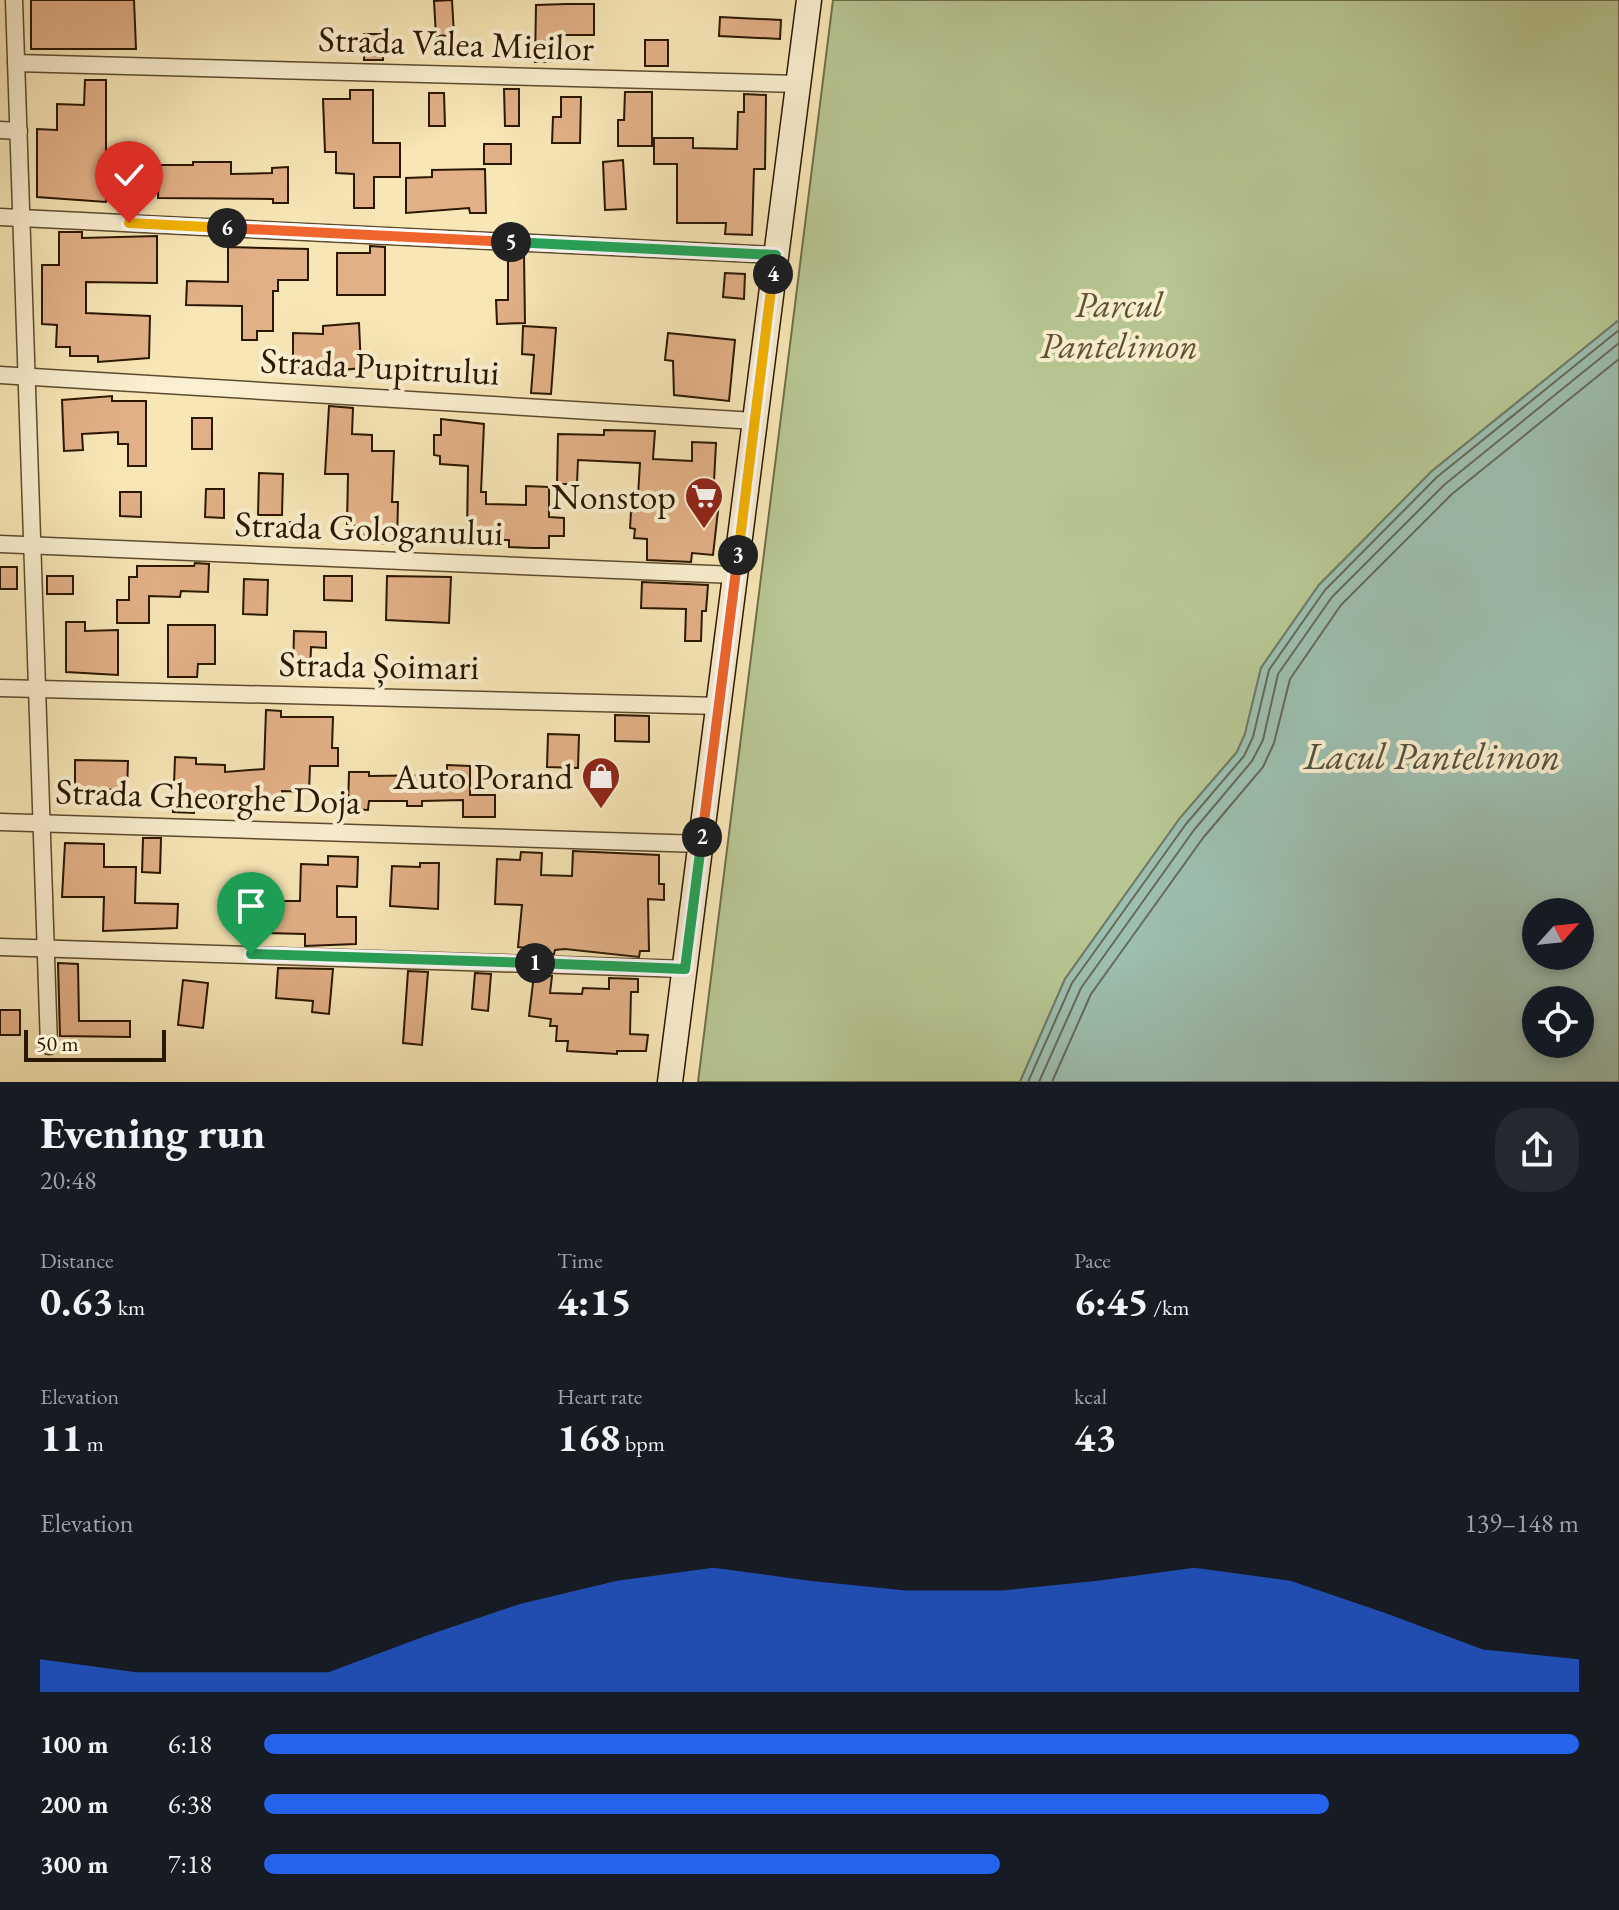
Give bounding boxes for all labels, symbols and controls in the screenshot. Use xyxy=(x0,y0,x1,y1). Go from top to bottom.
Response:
street label: Strada Valea Mieilor xyxy=(317,15,595,71)
pin xyxy=(95,141,163,223)
icon: check xyxy=(107,153,151,197)
pin: 6 xyxy=(207,208,247,248)
text: 6 xyxy=(221,213,233,242)
pin: 5 xyxy=(491,222,531,262)
text: 5 xyxy=(505,227,517,256)
pin: 4 xyxy=(753,254,793,294)
text: 4 xyxy=(767,259,779,288)
park label: Parcul Pantelimon xyxy=(1040,281,1198,369)
street label: Strada Pupitrului xyxy=(259,336,501,396)
place label: Nonstop xyxy=(551,473,676,520)
supermarket icon: Nonstop xyxy=(683,475,725,530)
street label: Strada Gologanului xyxy=(234,500,504,556)
pin: 3 xyxy=(718,535,758,575)
text: 3 xyxy=(732,540,744,569)
street label: Strada Șoimari xyxy=(278,640,480,690)
water label: Lacul Pantelimon xyxy=(1303,731,1560,780)
place label: Auto Porand xyxy=(392,753,574,800)
shop icon: Auto Porand xyxy=(580,755,622,810)
street label: Strada Gheorghe Doja xyxy=(55,767,362,825)
pin: 2 xyxy=(682,817,722,857)
text: 2 xyxy=(696,822,708,851)
pin xyxy=(217,872,285,954)
icon: arrive xyxy=(229,884,273,928)
north arrow xyxy=(1522,898,1594,970)
map controls xyxy=(1522,898,1594,1058)
pin: 1 xyxy=(515,943,555,983)
text: 1 xyxy=(529,948,541,977)
button: locate xyxy=(1522,986,1594,1058)
scale bar xyxy=(24,1026,166,1062)
text: 50 m xyxy=(36,1029,79,1058)
text: Evening run xyxy=(40,1104,265,1161)
button: share xyxy=(1495,1108,1579,1192)
text: 20:48 xyxy=(40,1163,96,1197)
text: Distance xyxy=(40,1246,113,1275)
text: Time xyxy=(557,1246,603,1275)
text: Pace xyxy=(1074,1246,1111,1275)
text: 0.63 xyxy=(40,1275,113,1327)
text: 4:15 xyxy=(557,1275,632,1327)
text: 6:45 xyxy=(1074,1275,1149,1327)
text: km xyxy=(113,1293,145,1322)
text: /km xyxy=(1149,1293,1189,1322)
text: Elevation xyxy=(40,1382,119,1411)
text: Heart rate xyxy=(557,1382,642,1411)
text: kcal xyxy=(1074,1382,1107,1411)
text: 11 xyxy=(40,1411,82,1463)
text: 168 xyxy=(557,1411,620,1463)
text: 43 xyxy=(1074,1411,1116,1463)
text: m xyxy=(82,1429,104,1458)
text: bpm xyxy=(620,1429,665,1458)
text: Elevation xyxy=(40,1506,134,1540)
text: 139–148 m xyxy=(1464,1506,1579,1540)
text: 100 m xyxy=(40,1727,108,1761)
text: 6:18 xyxy=(168,1727,212,1761)
text: 200 m xyxy=(40,1787,108,1821)
text: 6:38 xyxy=(168,1787,212,1821)
text: 300 m xyxy=(40,1847,108,1881)
text: 7:18 xyxy=(168,1847,212,1881)

